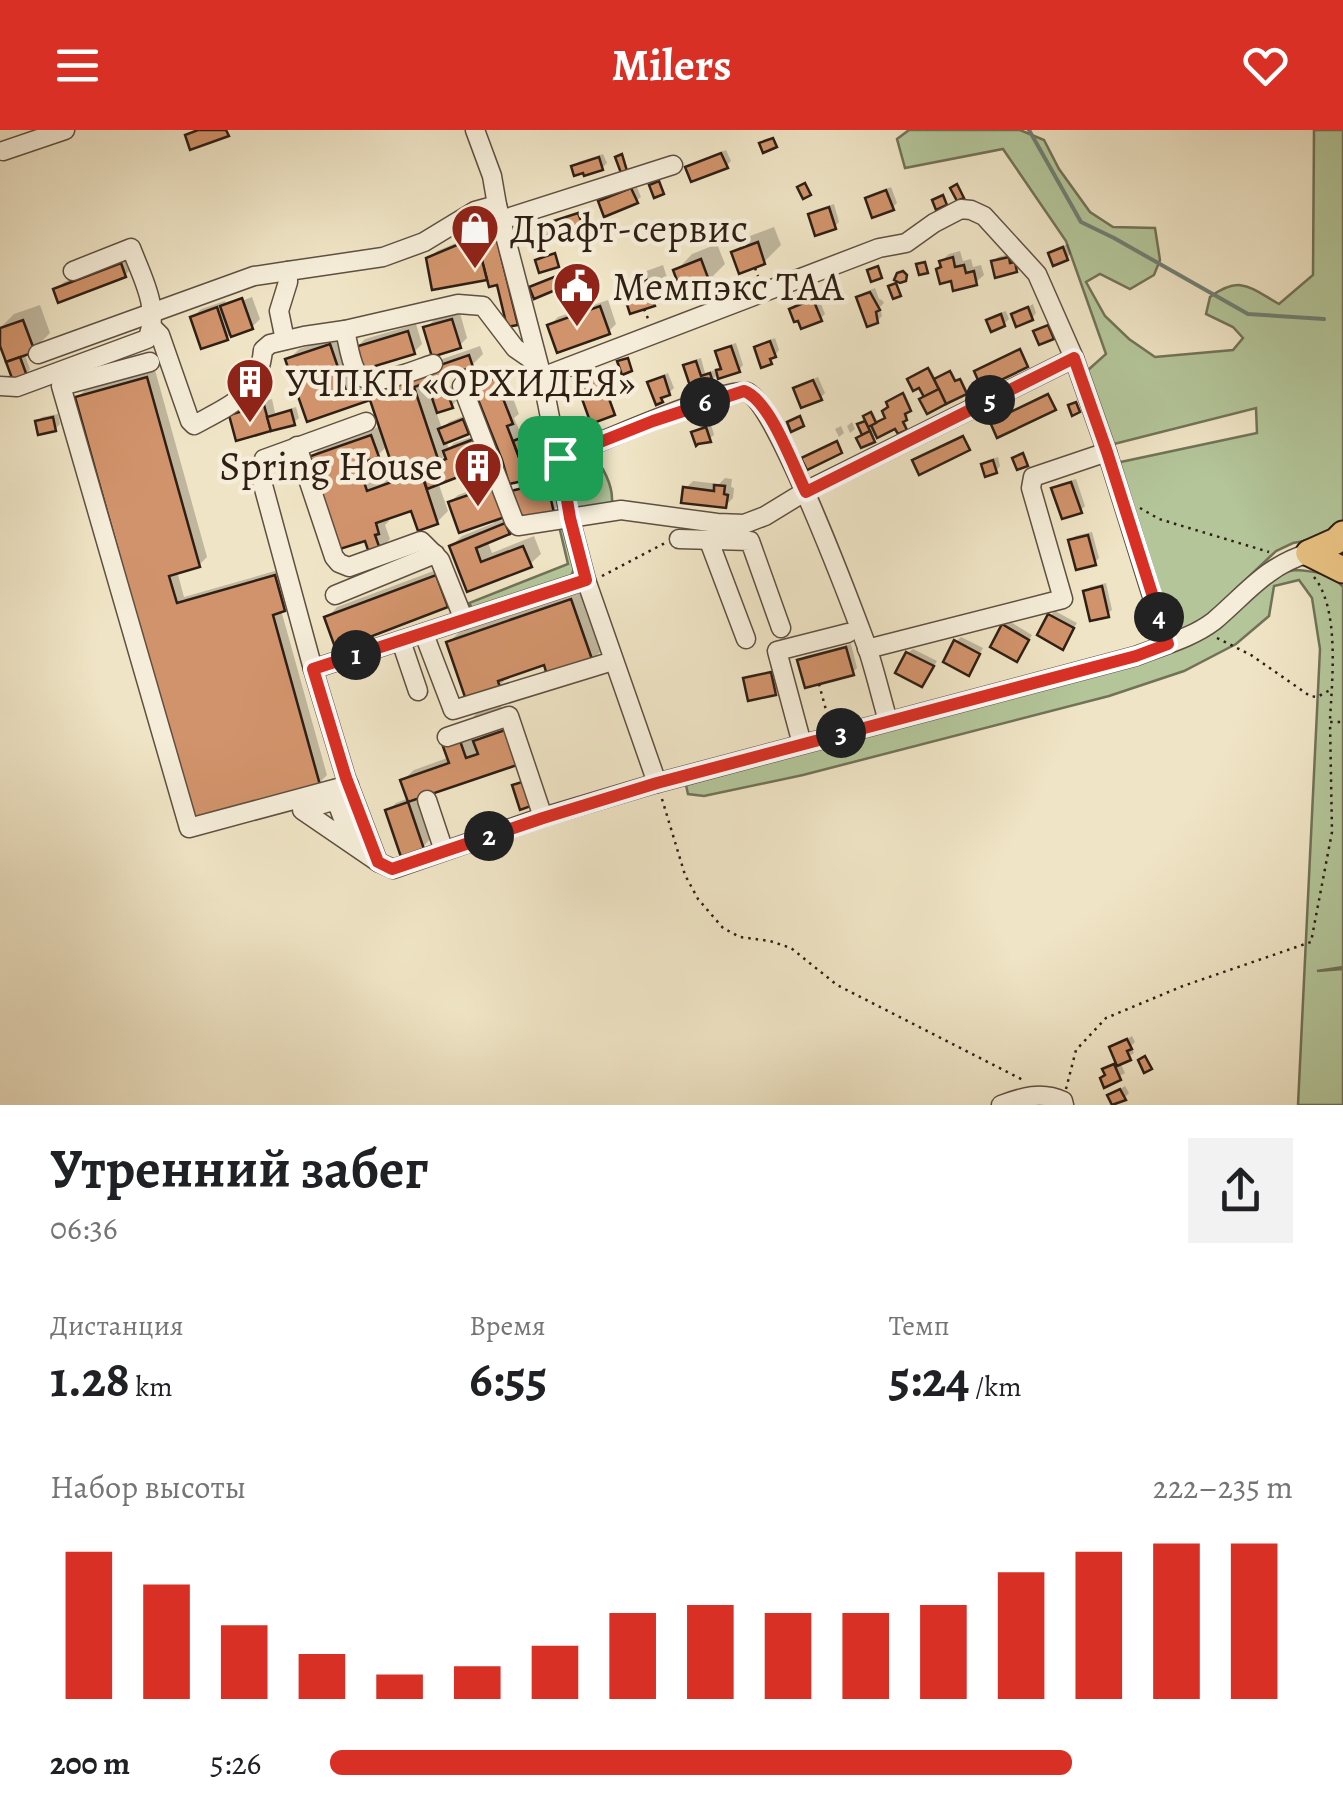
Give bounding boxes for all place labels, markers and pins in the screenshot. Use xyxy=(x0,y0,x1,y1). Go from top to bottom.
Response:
place label: Драфт-сервис xyxy=(510,201,748,256)
shop icon: Драфт-сервис xyxy=(449,202,501,270)
place label: Мемпэкс ТАА xyxy=(612,259,845,314)
public building icon: Мемпэкс ТАА xyxy=(551,260,603,328)
place label: УЧПКП «ОРХИДЕЯ» xyxy=(285,355,635,410)
building icon: УЧПКП «ОРХИДЕЯ» xyxy=(224,356,276,424)
pin: 5 xyxy=(965,375,1015,425)
pin: 6 xyxy=(680,377,730,427)
pin xyxy=(518,416,603,501)
place label: Spring House xyxy=(219,439,443,494)
building icon: Spring House xyxy=(452,440,504,508)
pin: 4 xyxy=(1134,592,1184,642)
pin: 1 xyxy=(331,630,381,680)
pin: 3 xyxy=(816,708,866,758)
pin: 2 xyxy=(464,811,514,861)

